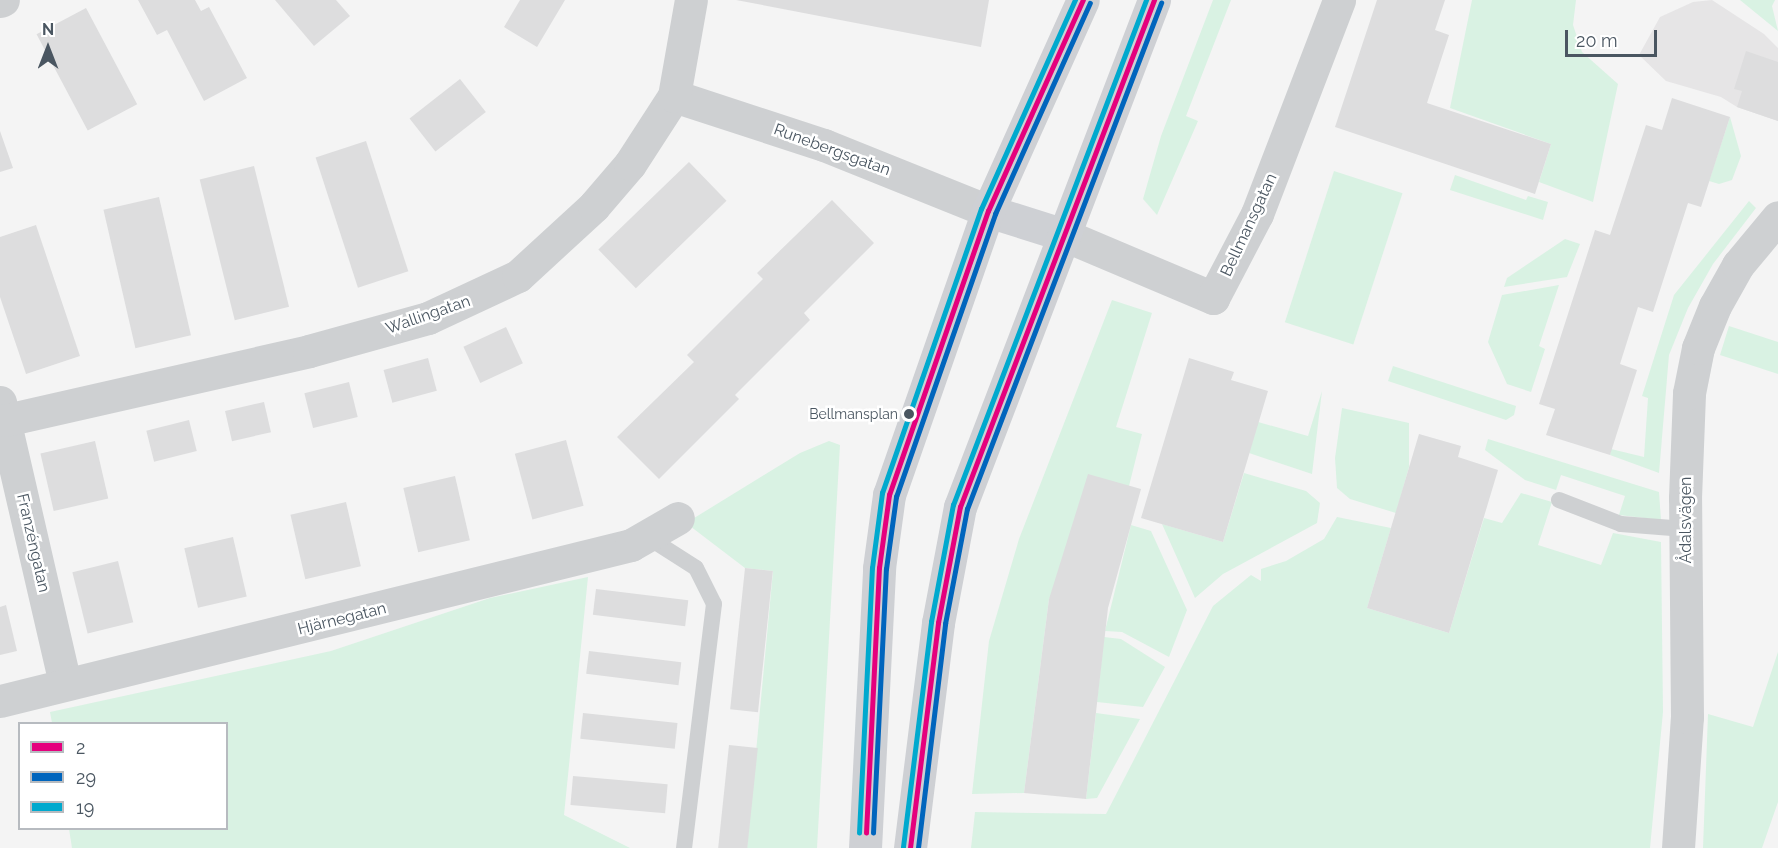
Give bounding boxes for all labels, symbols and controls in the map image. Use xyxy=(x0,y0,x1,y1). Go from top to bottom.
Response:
north arrow xyxy=(18,18,78,78)
scale bar xyxy=(1568,18,1660,56)
text: N xyxy=(42,20,54,39)
text: 20 m xyxy=(1576,30,1618,51)
street label: Runebergsgatan xyxy=(771,120,893,180)
street label: Bellmansgatan xyxy=(1217,171,1281,279)
street label: Wallingatan xyxy=(383,292,473,338)
place label: Bellmansplan xyxy=(809,406,898,422)
marker: Bellmansplan xyxy=(903,408,915,420)
street label: Ådalsvägen xyxy=(1676,477,1696,563)
street label: Franzéngatan xyxy=(12,492,54,594)
street label: Hjärnegatan xyxy=(296,599,388,639)
legend xyxy=(18,722,228,830)
text: 2 xyxy=(76,737,85,758)
text: 29 xyxy=(76,767,96,788)
text: 19 xyxy=(76,797,94,818)

